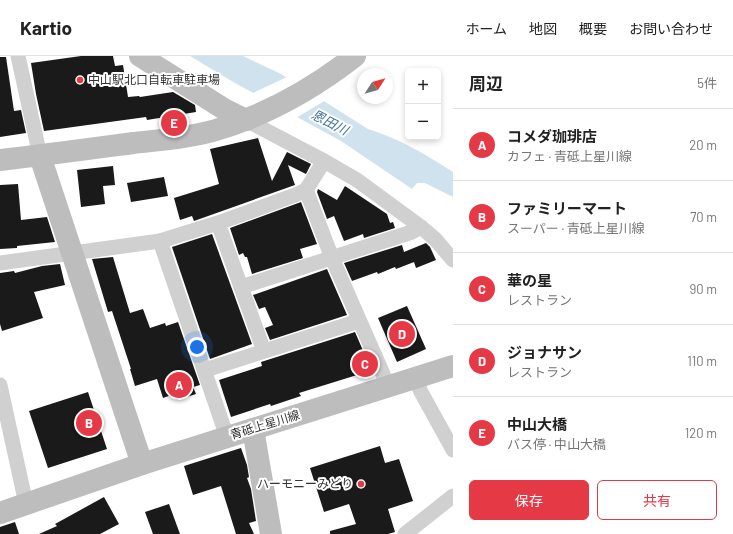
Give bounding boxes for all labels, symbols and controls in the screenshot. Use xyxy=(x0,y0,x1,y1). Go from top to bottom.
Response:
text: Kartio xyxy=(20,16,72,39)
text: ホーム xyxy=(465,20,507,37)
text: 地図 xyxy=(529,20,557,37)
text: 概要 xyxy=(579,20,607,37)
text: お問い合わせ xyxy=(629,20,713,37)
north arrow xyxy=(357,68,393,104)
map controls xyxy=(405,68,441,140)
button: + xyxy=(405,68,441,104)
place label: 中山駅北口自転車駐車場 xyxy=(88,72,220,86)
text: 周辺 xyxy=(469,73,503,93)
marker: 中山駅北口自転車駐車場 xyxy=(75,75,85,85)
text: 5件 xyxy=(697,75,717,91)
button: − xyxy=(405,104,441,140)
water label: 恩田川 xyxy=(309,106,353,139)
pin: E xyxy=(161,108,187,138)
text: コメダ珈琲店 xyxy=(507,127,597,145)
text: A xyxy=(478,137,486,153)
text: 20 m xyxy=(689,137,717,153)
text: カフェ · 青砥上星川線 xyxy=(507,148,632,164)
text: ファミリーマート xyxy=(507,199,627,217)
text: B xyxy=(478,209,486,225)
text: 70 m xyxy=(690,209,717,225)
text: スーパー · 青砥上星川線 xyxy=(507,220,645,236)
text: 華の星 xyxy=(507,271,552,289)
text: C xyxy=(478,281,486,297)
text: 90 m xyxy=(690,281,717,297)
text: レストラン xyxy=(507,292,572,308)
pin: D xyxy=(389,319,415,349)
your location xyxy=(187,337,207,357)
text: ジョナサン xyxy=(507,343,582,361)
pin: C xyxy=(352,349,378,379)
text: D xyxy=(478,353,486,369)
text: 110 m xyxy=(687,353,717,369)
text: レストラン xyxy=(507,364,572,380)
pin: A xyxy=(166,370,192,400)
street label: 青砥上星川線 xyxy=(228,407,301,441)
pin: B xyxy=(76,408,102,438)
text: 中山大橋 xyxy=(507,415,567,433)
text: E xyxy=(478,425,486,441)
text: 120 m xyxy=(685,425,717,441)
text: バス停 · 中山大橋 xyxy=(507,436,606,452)
place label: ハーモニーみどり xyxy=(257,476,353,490)
marker: ハーモニーみどり xyxy=(356,479,366,489)
button: 保存 xyxy=(469,480,589,520)
button: 共有 xyxy=(597,480,717,520)

